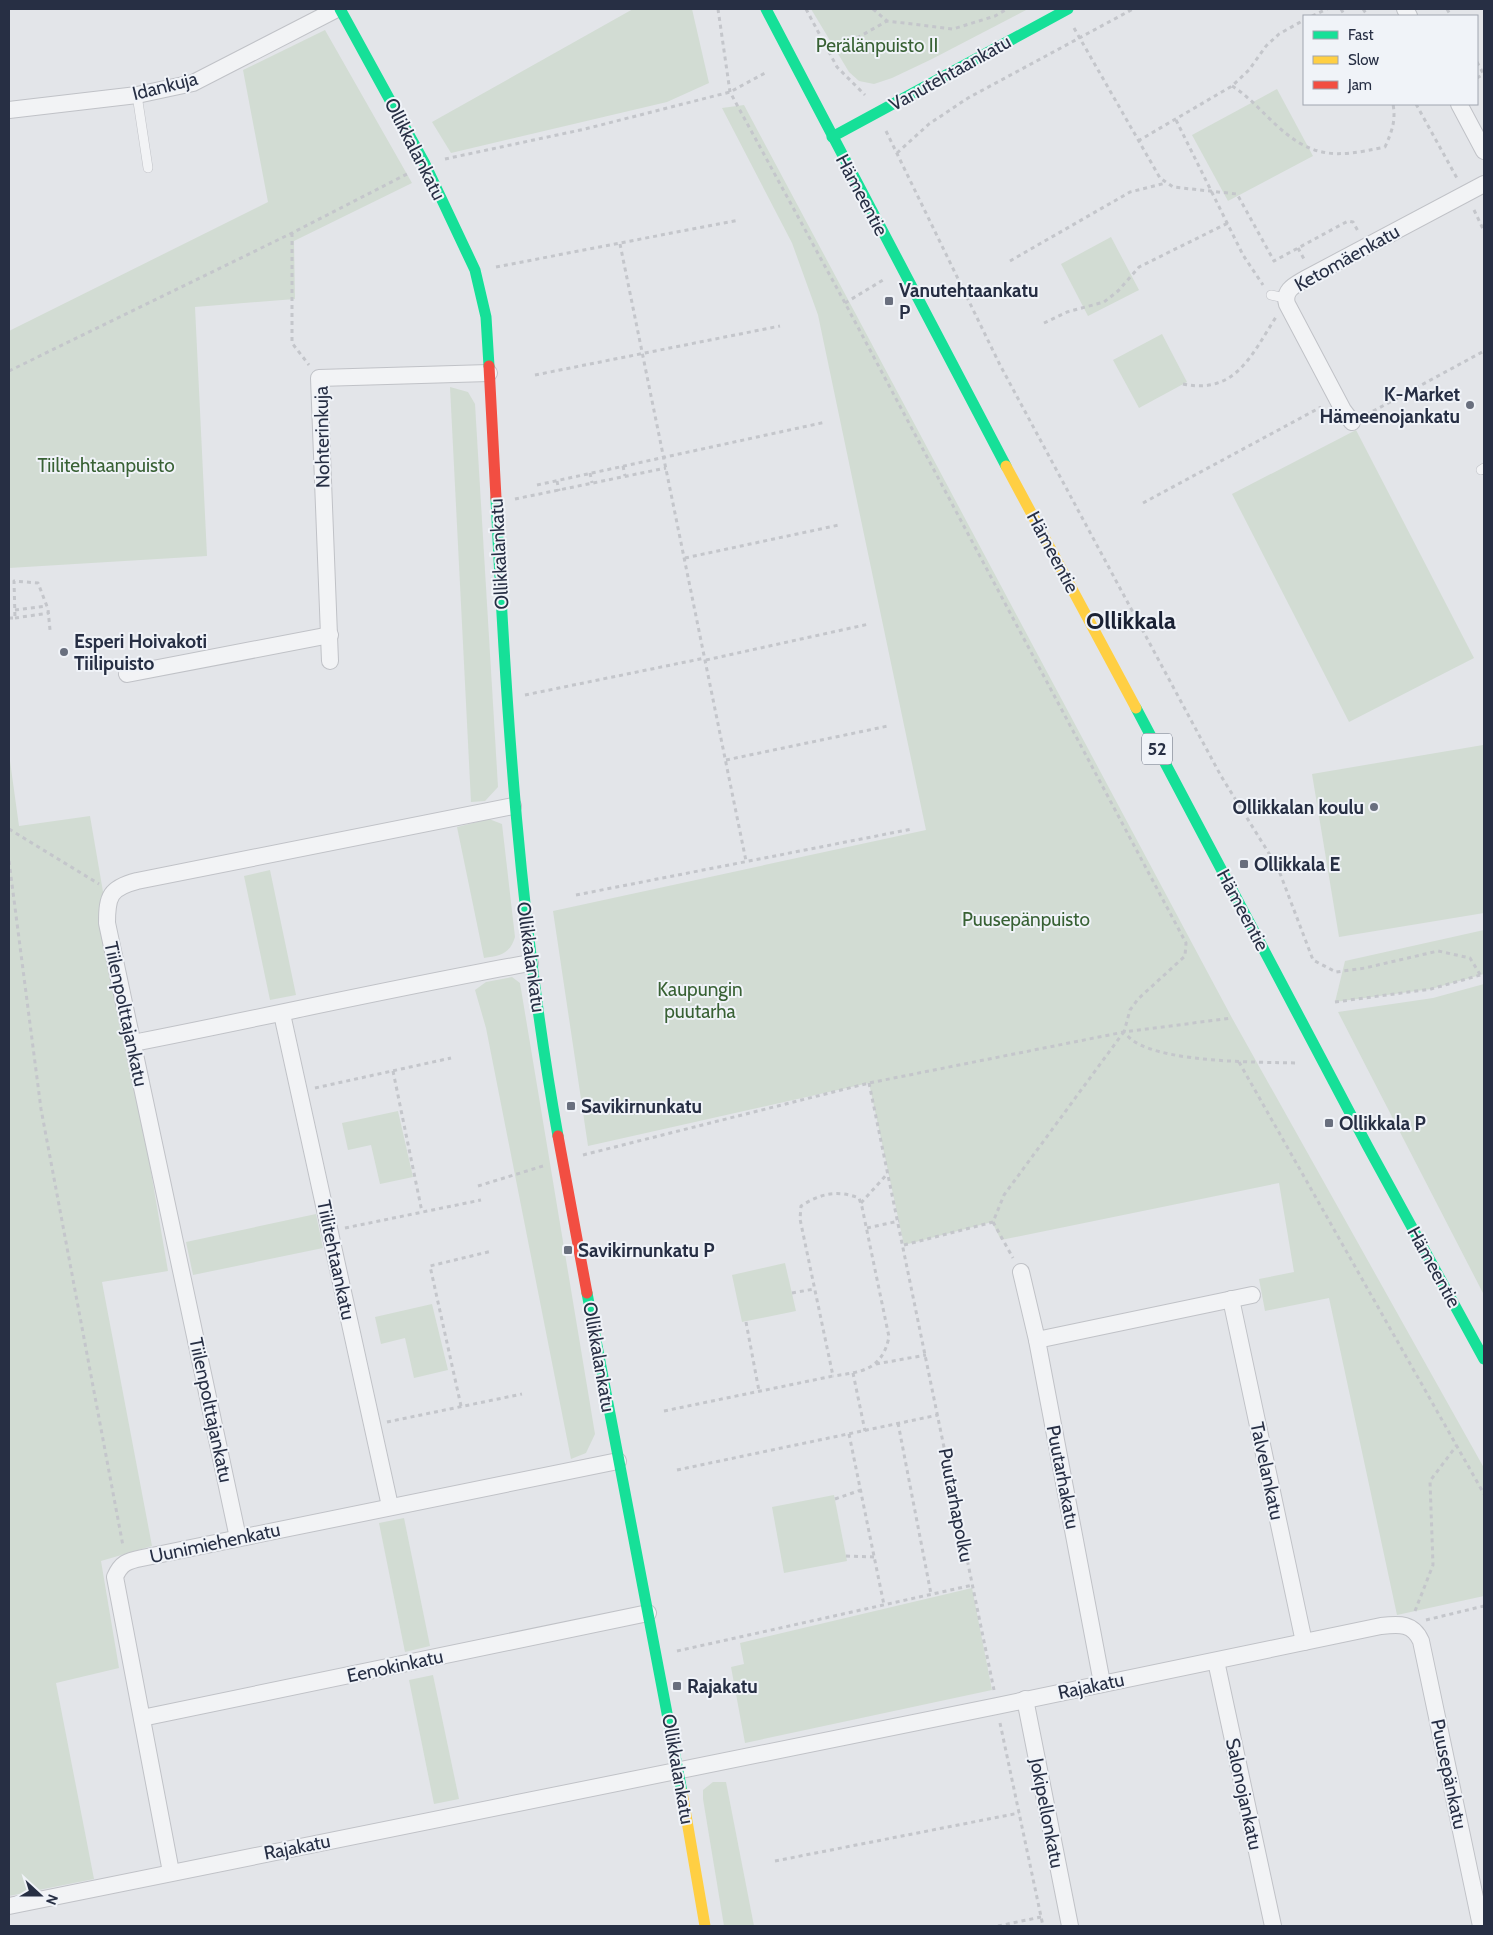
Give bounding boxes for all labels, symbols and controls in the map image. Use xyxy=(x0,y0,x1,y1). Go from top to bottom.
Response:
legend xyxy=(1303,15,1478,105)
text: Fast xyxy=(1348,26,1373,44)
street label: Vanutehtaankatu xyxy=(885,30,1015,116)
park label: Perälänpuisto II xyxy=(816,34,938,57)
text: Slow xyxy=(1348,51,1379,69)
street label: Idankuja xyxy=(130,67,200,105)
text: Jam xyxy=(1347,76,1372,94)
street label: Ollikkalankatu xyxy=(379,94,451,204)
street label: Hämeentie xyxy=(831,150,893,240)
street label: Ketomäenkatu xyxy=(1290,220,1404,296)
place label: Vanutehtaankatu P xyxy=(899,279,1038,324)
marker: Vanutehtaankatu P xyxy=(883,295,895,307)
place label: K-Market Hämeenojankatu xyxy=(1319,383,1460,428)
street label: Nohterinkuja xyxy=(310,386,334,488)
marker: K-Market Hämeenojankatu xyxy=(1464,399,1476,411)
park label: Tiilitehtaanpuisto xyxy=(37,454,175,477)
street label: Ollikkalankatu xyxy=(485,498,513,610)
street label: Hämeentie xyxy=(1022,507,1084,597)
district label: Ollikkala xyxy=(1086,606,1176,635)
place label: Esperi Hoivakoti Tiilipuisto xyxy=(74,630,207,675)
marker: Esperi Hoivakoti Tiilipuisto xyxy=(58,646,70,658)
road number: 52 xyxy=(1142,734,1172,764)
place label: Ollikkalan koulu xyxy=(1233,796,1364,819)
marker: Ollikkalan koulu xyxy=(1368,801,1380,813)
place label: Ollikkala E xyxy=(1254,853,1340,876)
marker: Ollikkala E xyxy=(1238,858,1250,870)
street label: Hämeentie xyxy=(1212,865,1274,955)
street label: Ollikkalankatu xyxy=(512,900,550,1014)
park label: Puusepänpuisto xyxy=(962,908,1090,931)
street label: Tiilenpolttajankatu xyxy=(99,939,153,1089)
park label: Kaupungin puutarha xyxy=(657,978,743,1023)
place label: Savikirnunkatu xyxy=(581,1095,702,1118)
marker: Savikirnunkatu xyxy=(565,1100,577,1112)
place label: Ollikkala P xyxy=(1339,1112,1426,1135)
marker: Ollikkala P xyxy=(1323,1117,1335,1129)
street label: Tiilitehtaankatu xyxy=(312,1198,360,1322)
street label: Hämeentie xyxy=(1402,1222,1466,1312)
place label: Savikirnunkatu P xyxy=(578,1239,715,1262)
marker: Savikirnunkatu P xyxy=(562,1244,574,1256)
street label: Ollikkalankatu xyxy=(578,1300,620,1414)
street label: Tiilenpolttajankatu xyxy=(184,1335,238,1485)
street label: Talvelankatu xyxy=(1245,1420,1289,1522)
street label: Puutarhakatu xyxy=(1042,1423,1084,1531)
street label: Puutarhapolku xyxy=(934,1446,978,1564)
street label: Uunimiehenkatu xyxy=(148,1518,282,1568)
street label: Eenokinkatu xyxy=(345,1645,445,1687)
street label: Rajakatu xyxy=(1056,1668,1126,1704)
place label: Rajakatu xyxy=(687,1675,758,1698)
marker: Rajakatu xyxy=(671,1680,683,1692)
street label: Ollikkalankatu xyxy=(657,1712,699,1826)
street label: Puusepänkatu xyxy=(1426,1717,1472,1831)
street label: Salonojankatu xyxy=(1221,1736,1267,1852)
street label: Jokipellonkatu xyxy=(1025,1755,1069,1870)
street label: Rajakatu xyxy=(262,1829,332,1865)
north arrow xyxy=(15,1870,65,1920)
text: N xyxy=(42,1892,62,1908)

